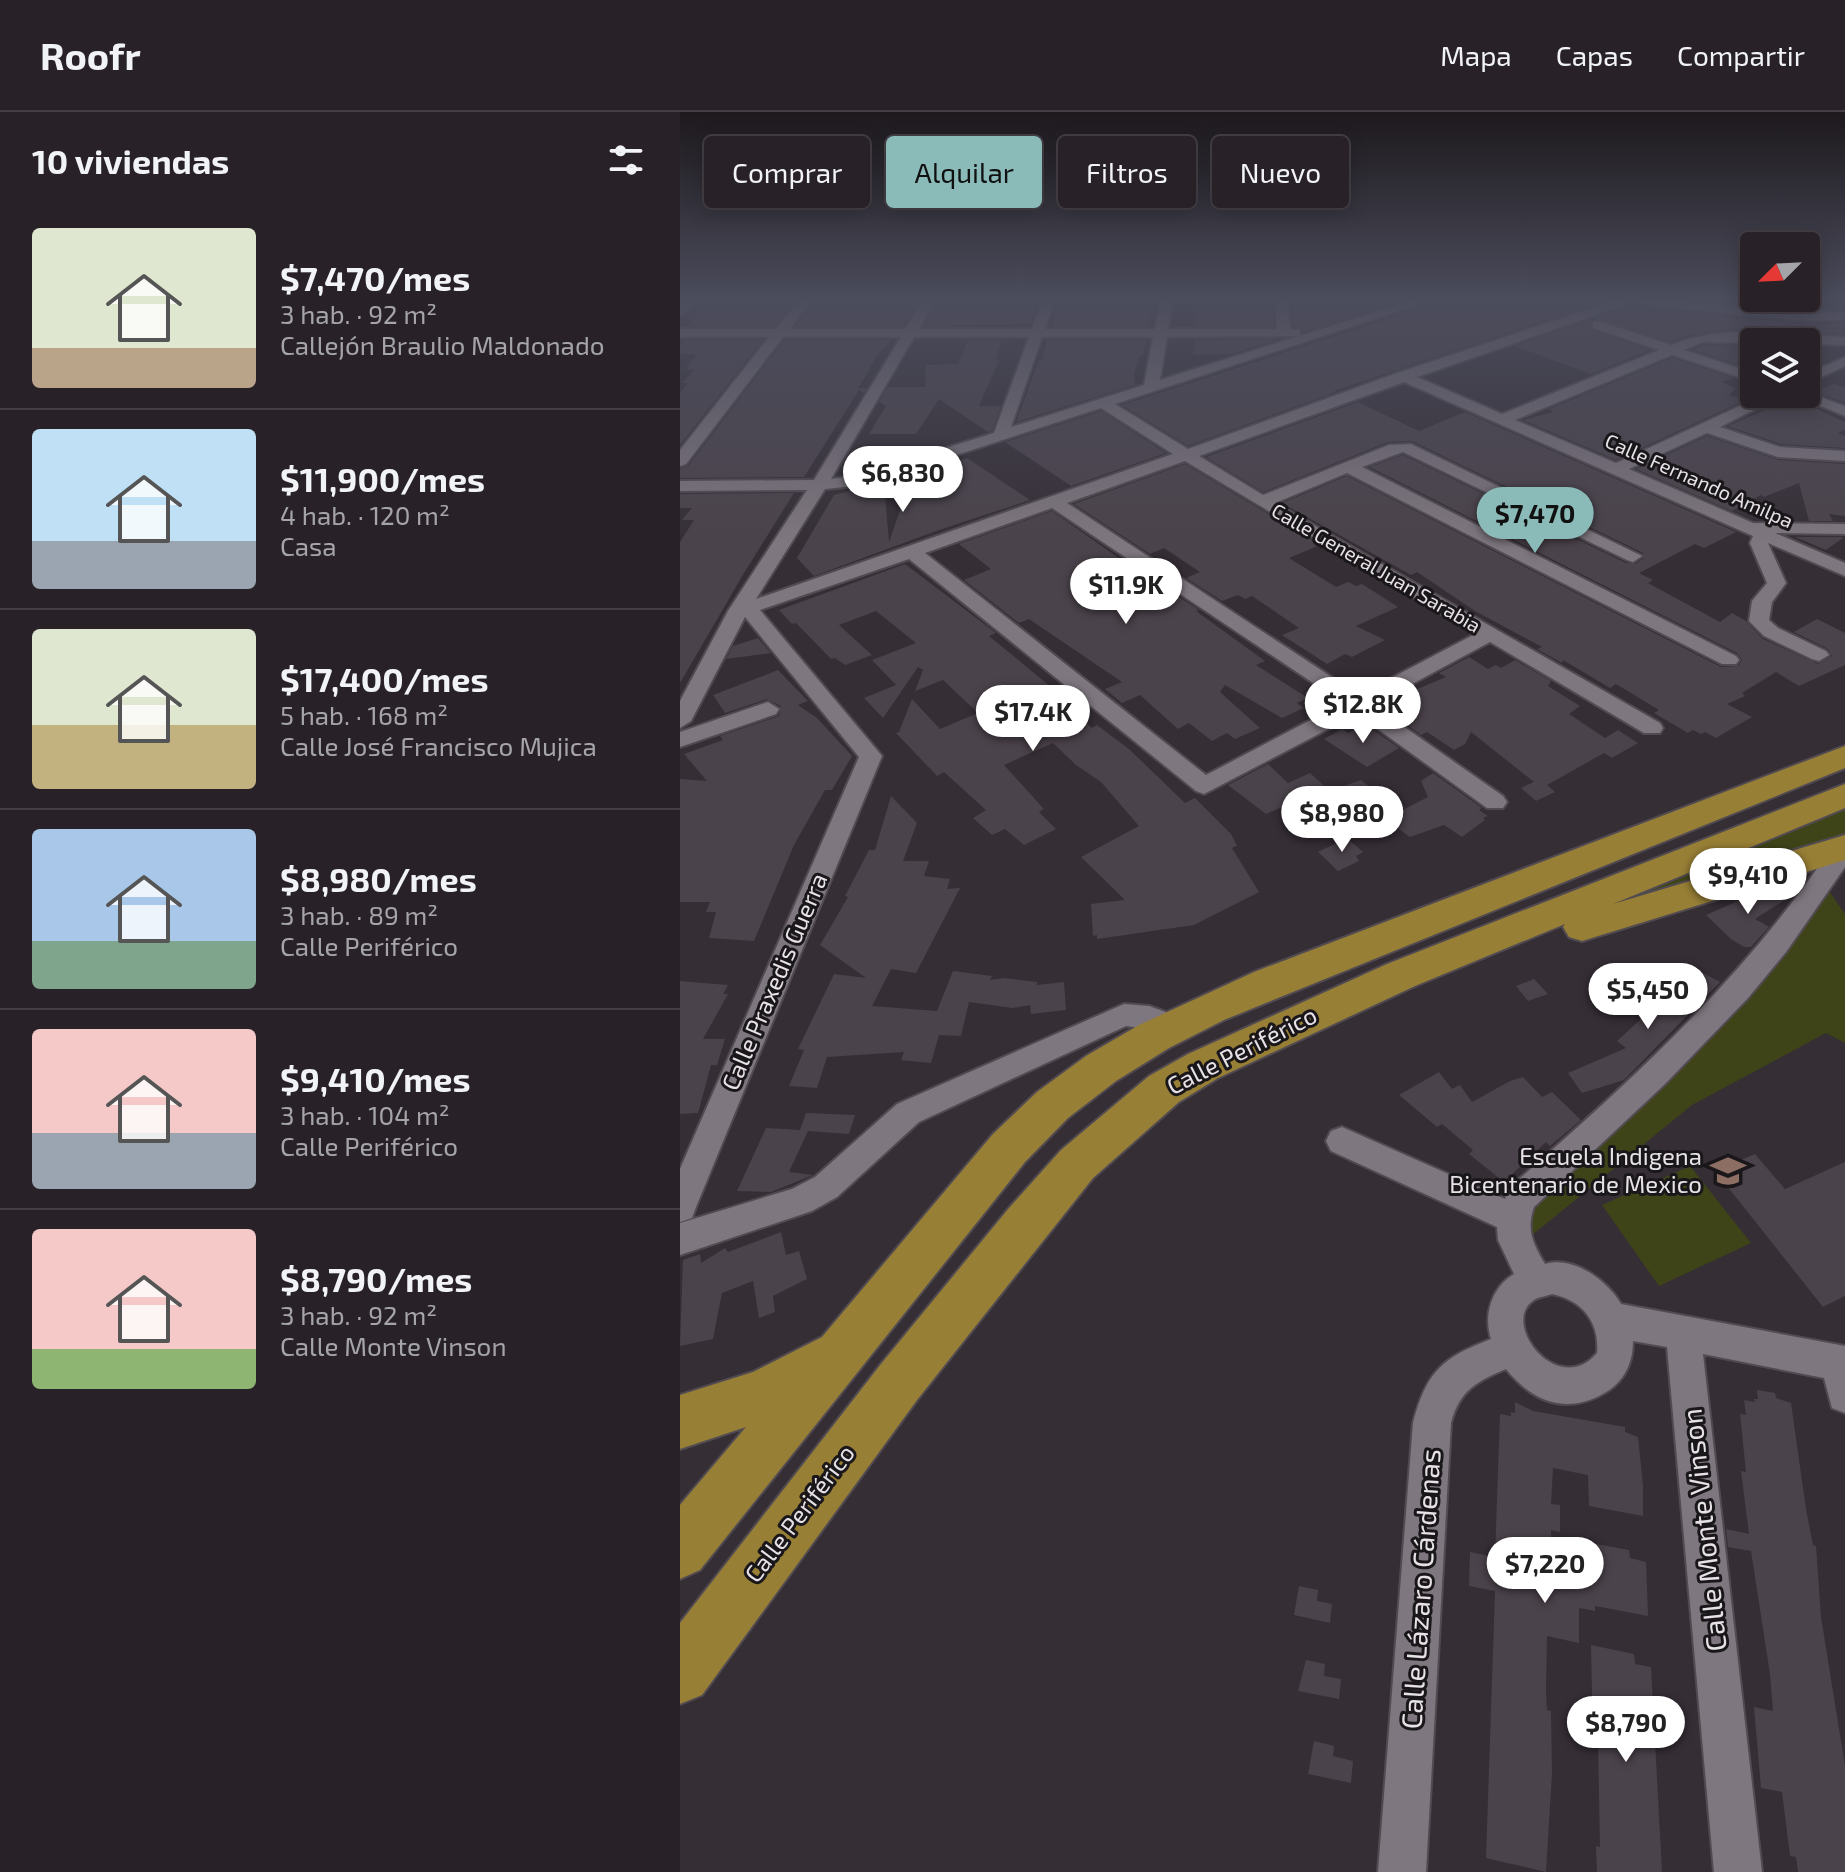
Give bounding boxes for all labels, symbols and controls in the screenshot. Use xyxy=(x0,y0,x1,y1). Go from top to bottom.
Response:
text: Roofr xyxy=(40,32,141,78)
text: Mapa xyxy=(1440,38,1512,72)
text: Capas xyxy=(1556,38,1633,72)
text: Compartir xyxy=(1677,38,1805,72)
chip: Comprar xyxy=(704,136,870,208)
chip: Alquilar xyxy=(886,136,1042,208)
chip: Filtros xyxy=(1058,136,1196,208)
chip: Nuevo xyxy=(1212,136,1349,208)
icon: filters xyxy=(604,138,648,182)
text: 10 viviendas xyxy=(32,140,229,181)
north arrow xyxy=(1740,232,1820,312)
map controls xyxy=(1740,232,1820,408)
text: $7,470/mes xyxy=(280,257,470,298)
icon: home xyxy=(96,260,192,356)
text: 3 hab. · 92 m² xyxy=(280,298,437,329)
button: layers xyxy=(1740,328,1820,408)
text: Callejón Braulio Maldonado xyxy=(280,329,605,360)
street label: Calle Fernando Amilpa xyxy=(1602,428,1797,532)
pin: $6,830 xyxy=(838,446,968,514)
text: $6,830 xyxy=(861,456,945,487)
text: $11,900/mes xyxy=(280,458,485,499)
icon: home xyxy=(96,461,192,557)
pin: $7,470 xyxy=(1470,487,1600,555)
street label: Calle General Juan Sarabia xyxy=(1268,497,1485,637)
text: $7,470 xyxy=(1495,497,1575,528)
text: 4 hab. · 120 m² xyxy=(280,499,450,530)
text: Casa xyxy=(280,530,337,561)
pin: $11.9K xyxy=(1061,558,1191,626)
text: $11.9K xyxy=(1088,568,1164,599)
text: $17,400/mes xyxy=(280,658,488,699)
icon: home xyxy=(96,661,192,757)
pin: $12.8K xyxy=(1298,677,1428,745)
pin: $17.4K xyxy=(968,685,1098,753)
text: $12.8K xyxy=(1323,687,1403,718)
text: $17.4K xyxy=(994,695,1072,726)
text: 5 hab. · 168 m² xyxy=(280,699,448,730)
text: Calle José Francisco Mujica xyxy=(280,730,597,761)
pin: $8,980 xyxy=(1277,786,1407,854)
text: $8,980 xyxy=(1299,796,1385,827)
pin: $9,410 xyxy=(1683,848,1813,916)
text: $8,980/mes xyxy=(280,858,477,899)
text: $9,410 xyxy=(1708,858,1788,889)
icon: home xyxy=(96,861,192,957)
street label: Calle Praxedis Guerra xyxy=(715,869,832,1094)
text: 3 hab. · 89 m² xyxy=(280,899,438,930)
text: Calle Periférico xyxy=(280,930,458,961)
pin: $5,450 xyxy=(1583,963,1713,1031)
text: $5,450 xyxy=(1607,973,1689,1004)
street label: Calle Periférico xyxy=(1161,999,1321,1100)
text: $9,410/mes xyxy=(280,1058,471,1099)
icon: home xyxy=(96,1061,192,1157)
text: 3 hab. · 104 m² xyxy=(280,1099,450,1130)
text: Calle Periférico xyxy=(280,1130,458,1161)
place label: Escuela Indigena Bicentenario de Mexico xyxy=(1449,1141,1702,1198)
school or university icon: Escuela Indigena Bicentenario de Mexico xyxy=(1709,1152,1747,1190)
text: $8,790/mes xyxy=(280,1258,472,1299)
icon: home xyxy=(96,1261,192,1357)
text: 3 hab. · 92 m² xyxy=(280,1299,437,1330)
text: Calle Monte Vinson xyxy=(280,1330,507,1361)
street label: Calle Monte Vinson xyxy=(1673,1407,1733,1653)
street label: Calle Periférico xyxy=(738,1439,860,1587)
street label: Calle Lázaro Cárdenas xyxy=(1393,1448,1447,1730)
pin: $7,220 xyxy=(1480,1537,1610,1605)
text: $7,220 xyxy=(1505,1547,1585,1578)
pin: $8,790 xyxy=(1561,1696,1691,1764)
text: $8,790 xyxy=(1585,1706,1667,1737)

